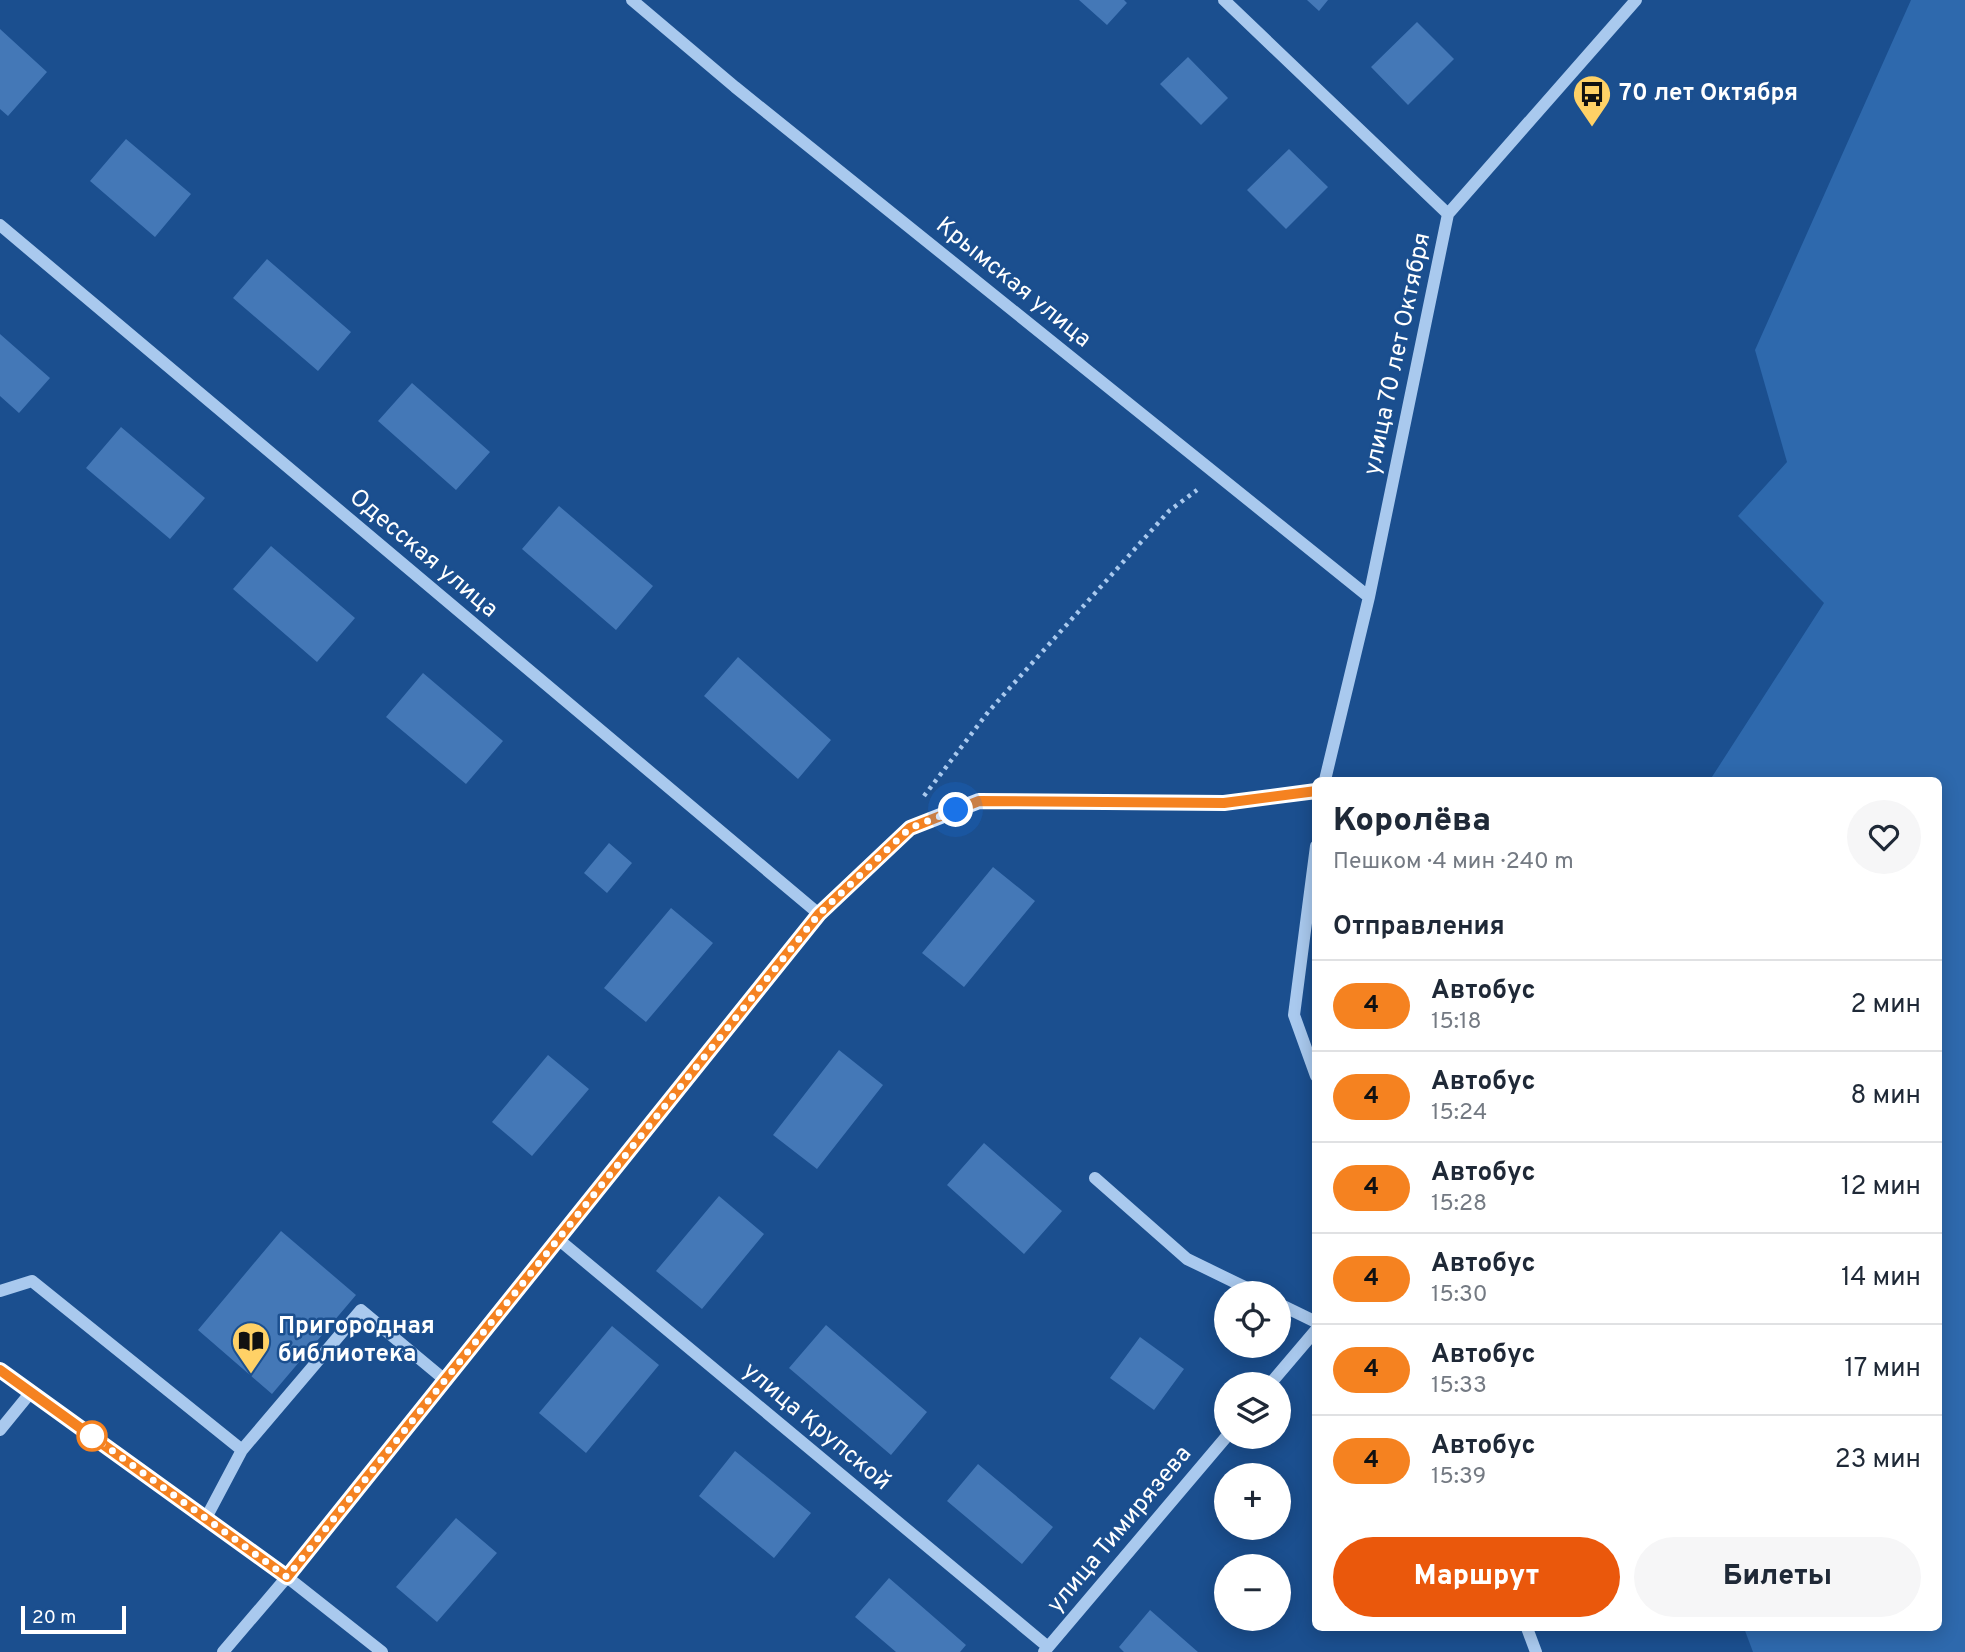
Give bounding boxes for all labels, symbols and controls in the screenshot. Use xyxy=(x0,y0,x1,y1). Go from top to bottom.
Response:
bus stop icon: 70 лет Октября xyxy=(1571,73,1613,128)
place label: 70 лет Октября xyxy=(1619,79,1798,109)
street label: Крымская улица xyxy=(929,211,1097,355)
street label: улица 70 лет Октября xyxy=(1358,230,1438,478)
street label: Одесская улица xyxy=(342,483,504,625)
your location xyxy=(938,792,973,827)
button: heart xyxy=(1847,800,1921,874)
text: Королёва xyxy=(1333,801,1491,843)
text: Пешком · 4 мин · 240 m xyxy=(1333,848,1574,877)
text: Отправления xyxy=(1333,911,1505,944)
text: Автобус xyxy=(1431,975,1536,1008)
text: 2 мин xyxy=(1850,989,1921,1022)
text: 4 xyxy=(1364,991,1379,1021)
text: 15:18 xyxy=(1431,1008,1482,1037)
text: Автобус xyxy=(1431,1066,1536,1099)
text: 8 мин xyxy=(1850,1080,1921,1113)
text: 4 xyxy=(1364,1082,1379,1112)
text: 15:24 xyxy=(1431,1099,1487,1128)
text: Автобус xyxy=(1431,1157,1536,1190)
text: 12 мин xyxy=(1841,1171,1921,1204)
text: 4 xyxy=(1364,1173,1379,1203)
text: 15:28 xyxy=(1431,1190,1487,1219)
text: Автобус xyxy=(1431,1248,1536,1281)
text: 14 мин xyxy=(1841,1262,1921,1295)
text: 4 xyxy=(1364,1264,1379,1294)
map controls xyxy=(1214,1281,1291,1631)
button: locate xyxy=(1214,1281,1291,1358)
text: 15:30 xyxy=(1431,1281,1487,1310)
place label: Пригородная библиотека xyxy=(278,1312,435,1370)
library icon: Пригородная библиотека xyxy=(230,1320,272,1375)
text: Автобус xyxy=(1431,1339,1536,1372)
text: 17 мин xyxy=(1844,1353,1921,1386)
text: 4 xyxy=(1364,1355,1379,1385)
street label: улица Крупской xyxy=(736,1356,896,1498)
button: layers xyxy=(1214,1372,1291,1449)
text: 15:33 xyxy=(1431,1372,1487,1401)
unlabelled marker xyxy=(77,1421,107,1451)
text: Автобус xyxy=(1431,1430,1536,1463)
street label: улица Тимирязева xyxy=(1041,1440,1199,1620)
text: 23 мин xyxy=(1835,1444,1921,1477)
text: 4 xyxy=(1364,1446,1379,1476)
button: + xyxy=(1214,1463,1291,1540)
text: 15:39 xyxy=(1431,1463,1486,1492)
button: Маршрут xyxy=(1333,1537,1620,1617)
button: Билеты xyxy=(1634,1537,1921,1617)
button: − xyxy=(1214,1554,1291,1631)
scale bar xyxy=(21,1603,126,1635)
text: 20 m xyxy=(32,1606,76,1630)

